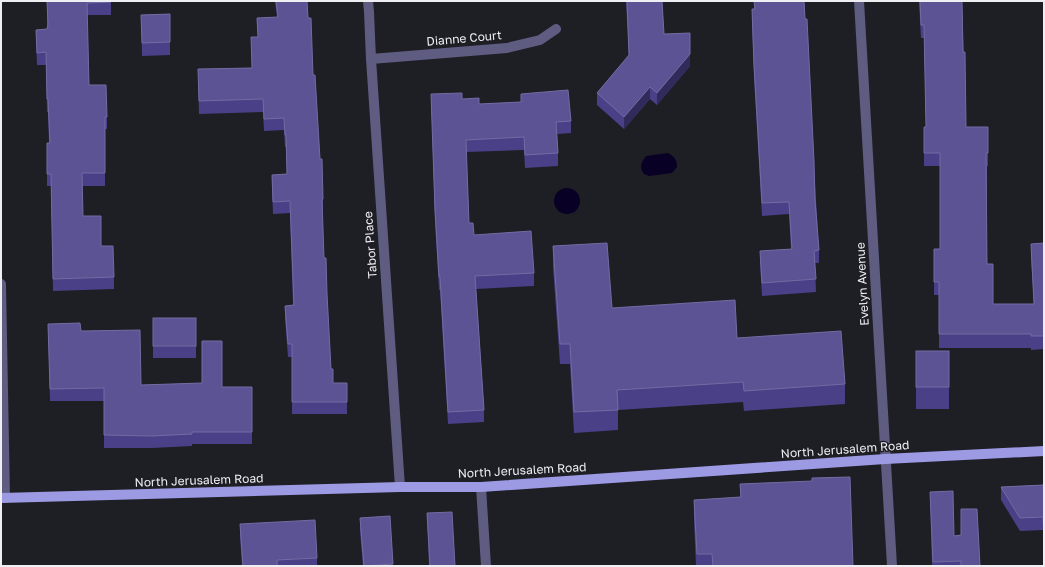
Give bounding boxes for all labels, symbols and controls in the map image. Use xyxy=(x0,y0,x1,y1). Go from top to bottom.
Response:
street label: Dianne Court xyxy=(426,27,502,49)
street label: Tabor Place xyxy=(360,211,380,279)
street label: Evelyn Avenue xyxy=(852,242,872,326)
street label: North Jerusalem Road xyxy=(780,437,910,461)
street label: North Jerusalem Road xyxy=(457,459,587,481)
street label: North Jerusalem Road xyxy=(134,470,264,490)

